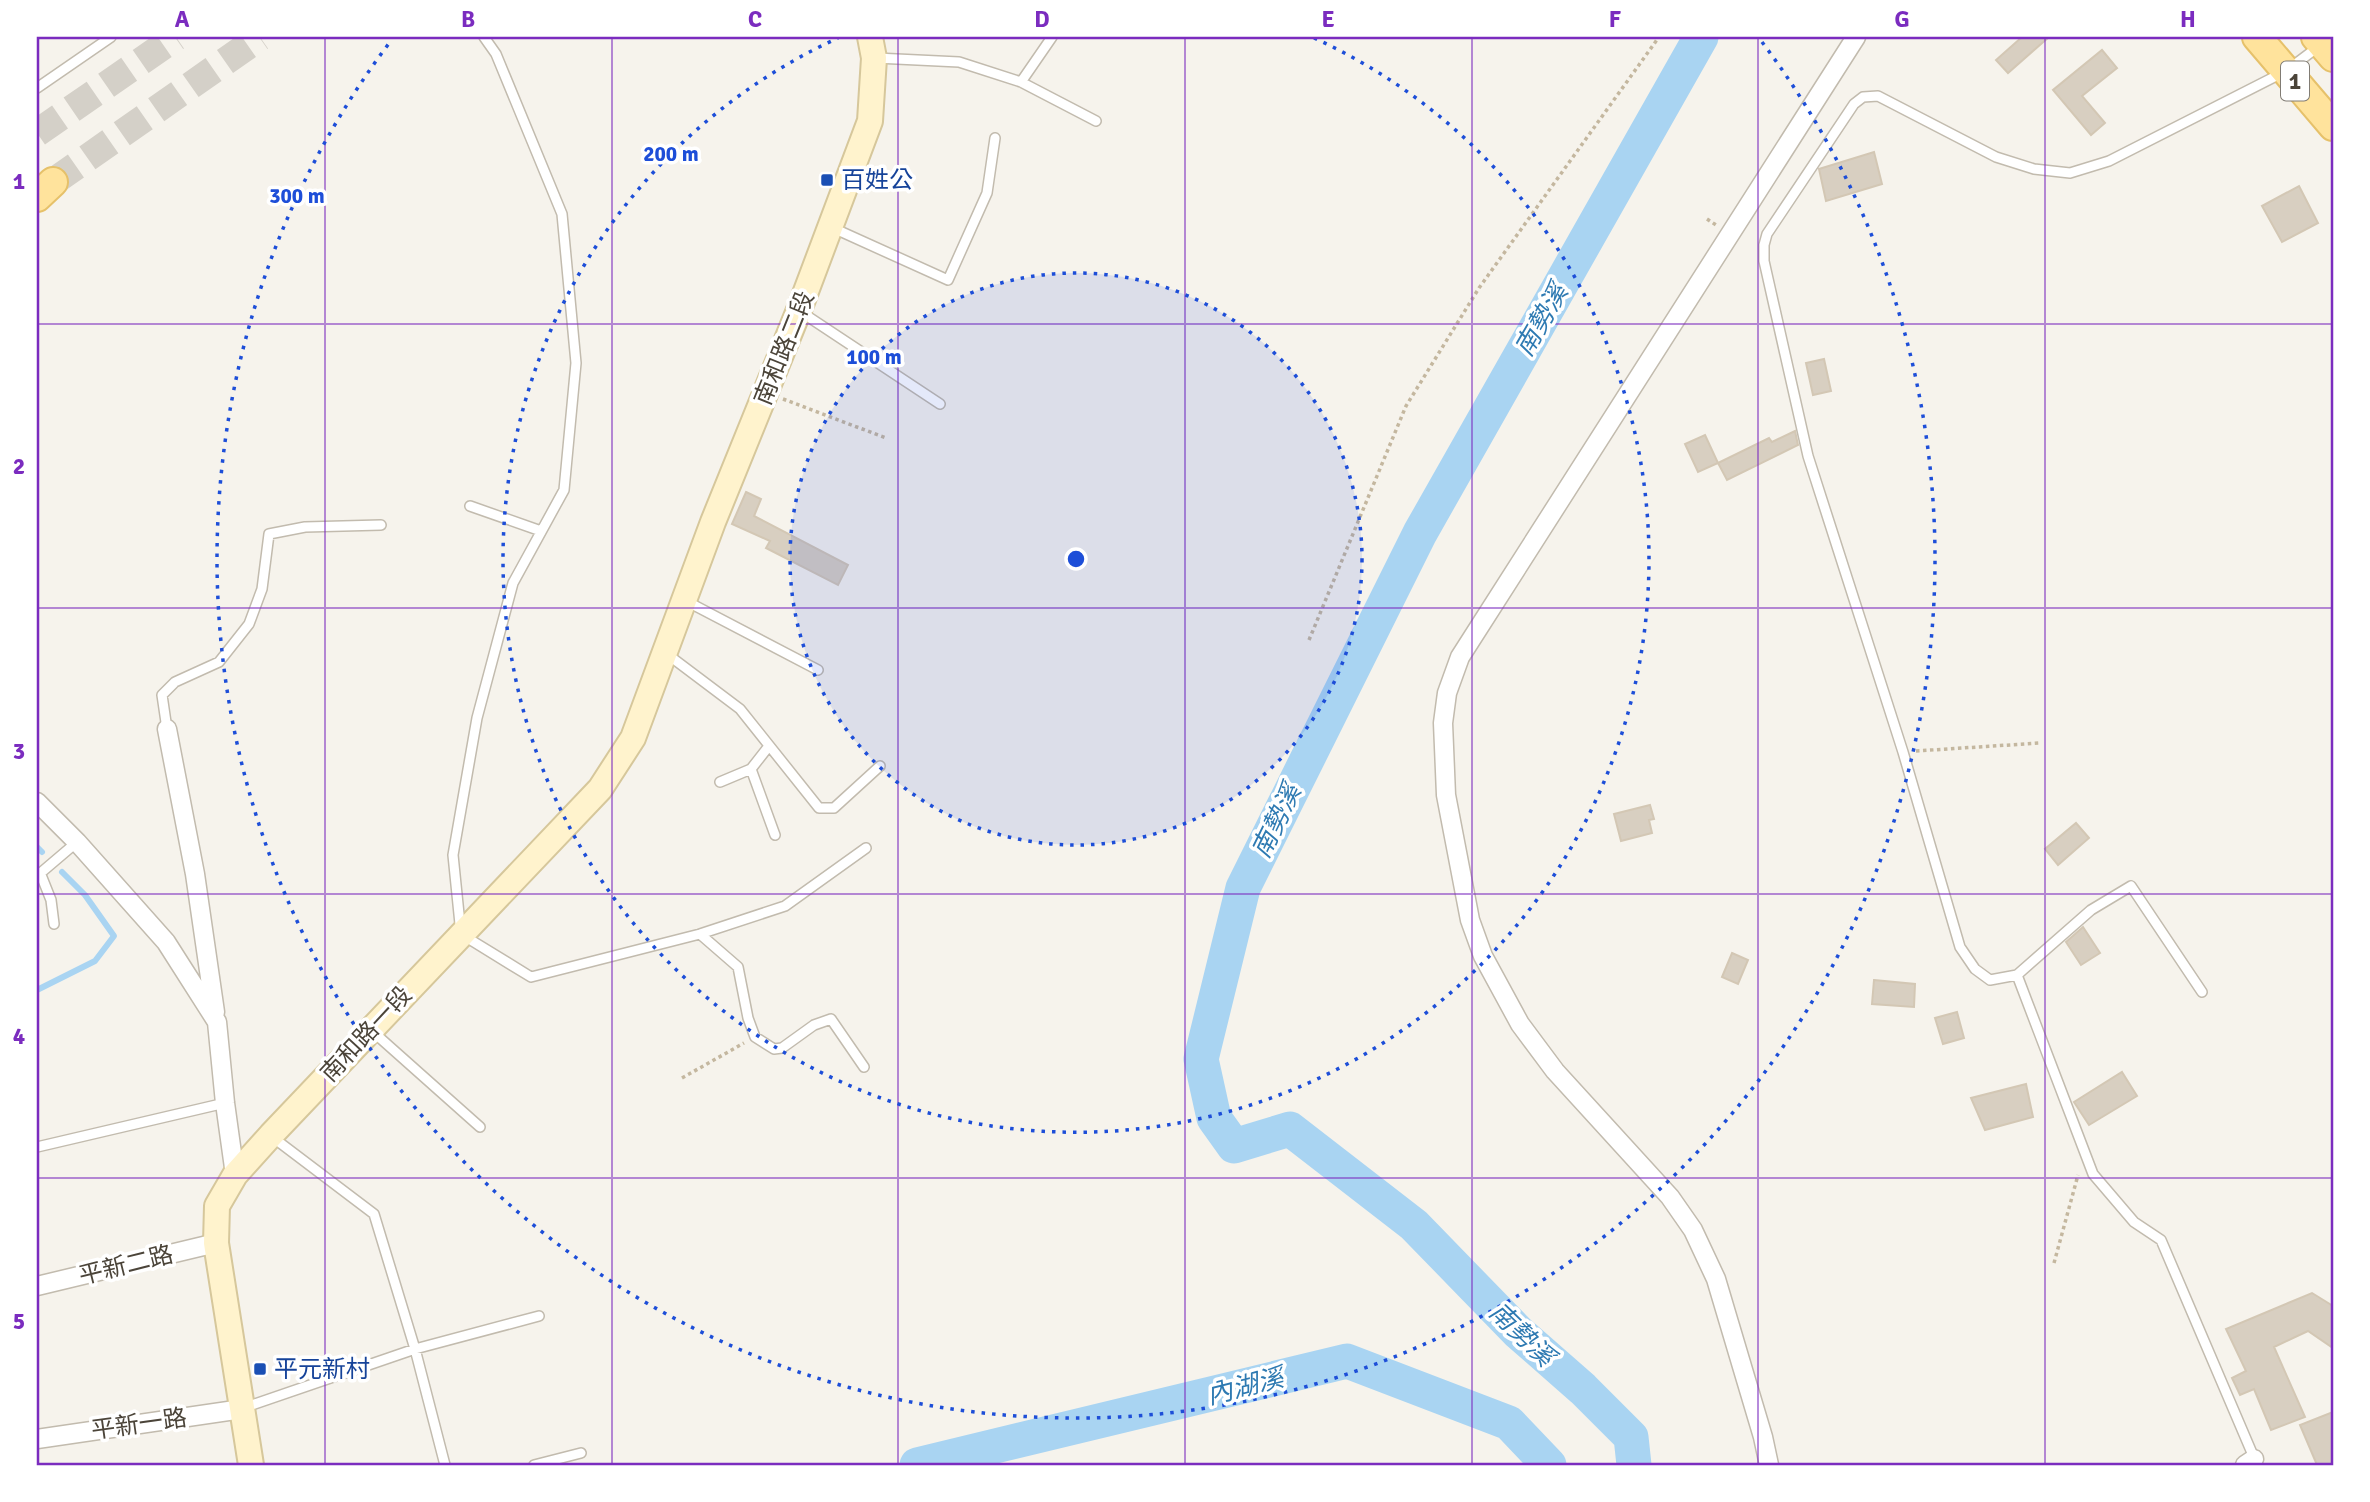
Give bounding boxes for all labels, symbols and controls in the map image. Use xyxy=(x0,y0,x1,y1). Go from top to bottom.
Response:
text: A xyxy=(175,5,190,34)
text: B xyxy=(461,5,475,34)
text: C xyxy=(748,5,762,34)
text: D xyxy=(1034,5,1050,34)
text: E xyxy=(1321,5,1335,34)
text: F xyxy=(1609,5,1621,34)
text: G xyxy=(1894,5,1910,34)
text: H xyxy=(2180,5,2196,34)
road number: 1 xyxy=(2281,61,2309,100)
text: 200 m xyxy=(643,141,699,167)
place label: 百姓公 xyxy=(841,165,913,195)
text: 1 xyxy=(13,167,25,196)
marker: 百姓公 xyxy=(819,172,835,188)
text: 300 m xyxy=(269,183,325,209)
water label: 南勢溪 xyxy=(1509,275,1577,362)
street label: 南和路二段 xyxy=(748,287,820,409)
text: 100 m xyxy=(846,344,902,370)
text: 2 xyxy=(13,452,25,481)
centre of rings xyxy=(1064,547,1088,571)
text: 3 xyxy=(13,737,25,766)
water label: 南勢溪 xyxy=(1245,776,1310,864)
street label: 南和路一段 xyxy=(314,980,418,1088)
text: 4 xyxy=(13,1022,25,1051)
street label: 平新二路 xyxy=(76,1239,176,1291)
water label: 南勢溪 xyxy=(1482,1296,1563,1376)
text: 5 xyxy=(13,1307,25,1336)
place label: 平元新村 xyxy=(274,1354,370,1384)
marker: 平元新村 xyxy=(252,1361,268,1377)
water label: 內湖溪 xyxy=(1204,1361,1291,1412)
street label: 平新一路 xyxy=(89,1402,189,1446)

